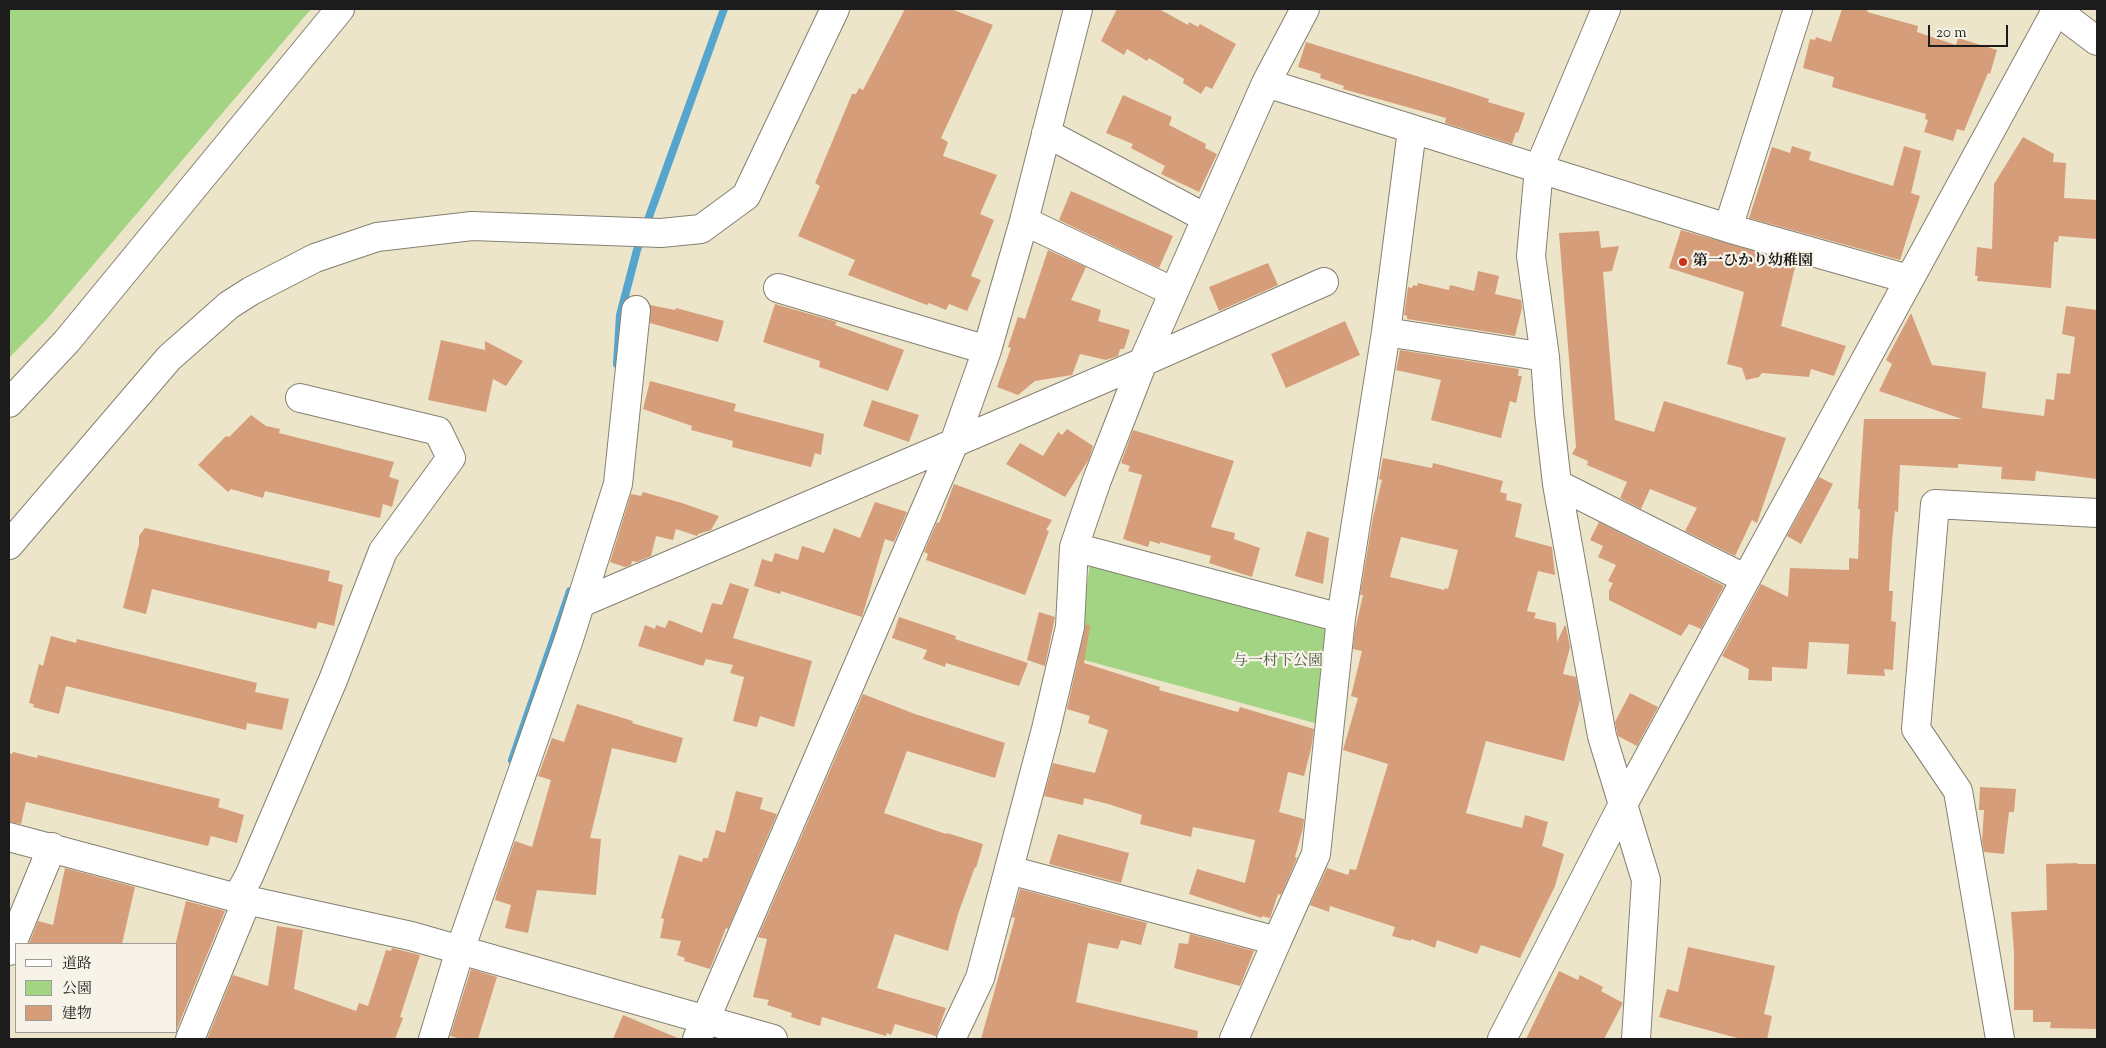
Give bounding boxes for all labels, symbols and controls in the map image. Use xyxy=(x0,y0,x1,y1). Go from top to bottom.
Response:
scale bar xyxy=(1931,15,2011,47)
text: 20 m xyxy=(1936,23,1967,44)
place label: 第一ひかり幼稚園 xyxy=(1693,253,1813,271)
marker: 第一ひかり幼稚園 xyxy=(1677,256,1689,268)
park label: 与一村下公園 xyxy=(1233,653,1323,671)
legend xyxy=(15,943,178,1033)
text: 道路 xyxy=(62,954,92,975)
text: 公園 xyxy=(62,979,92,1000)
text: 建物 xyxy=(62,1004,92,1025)

